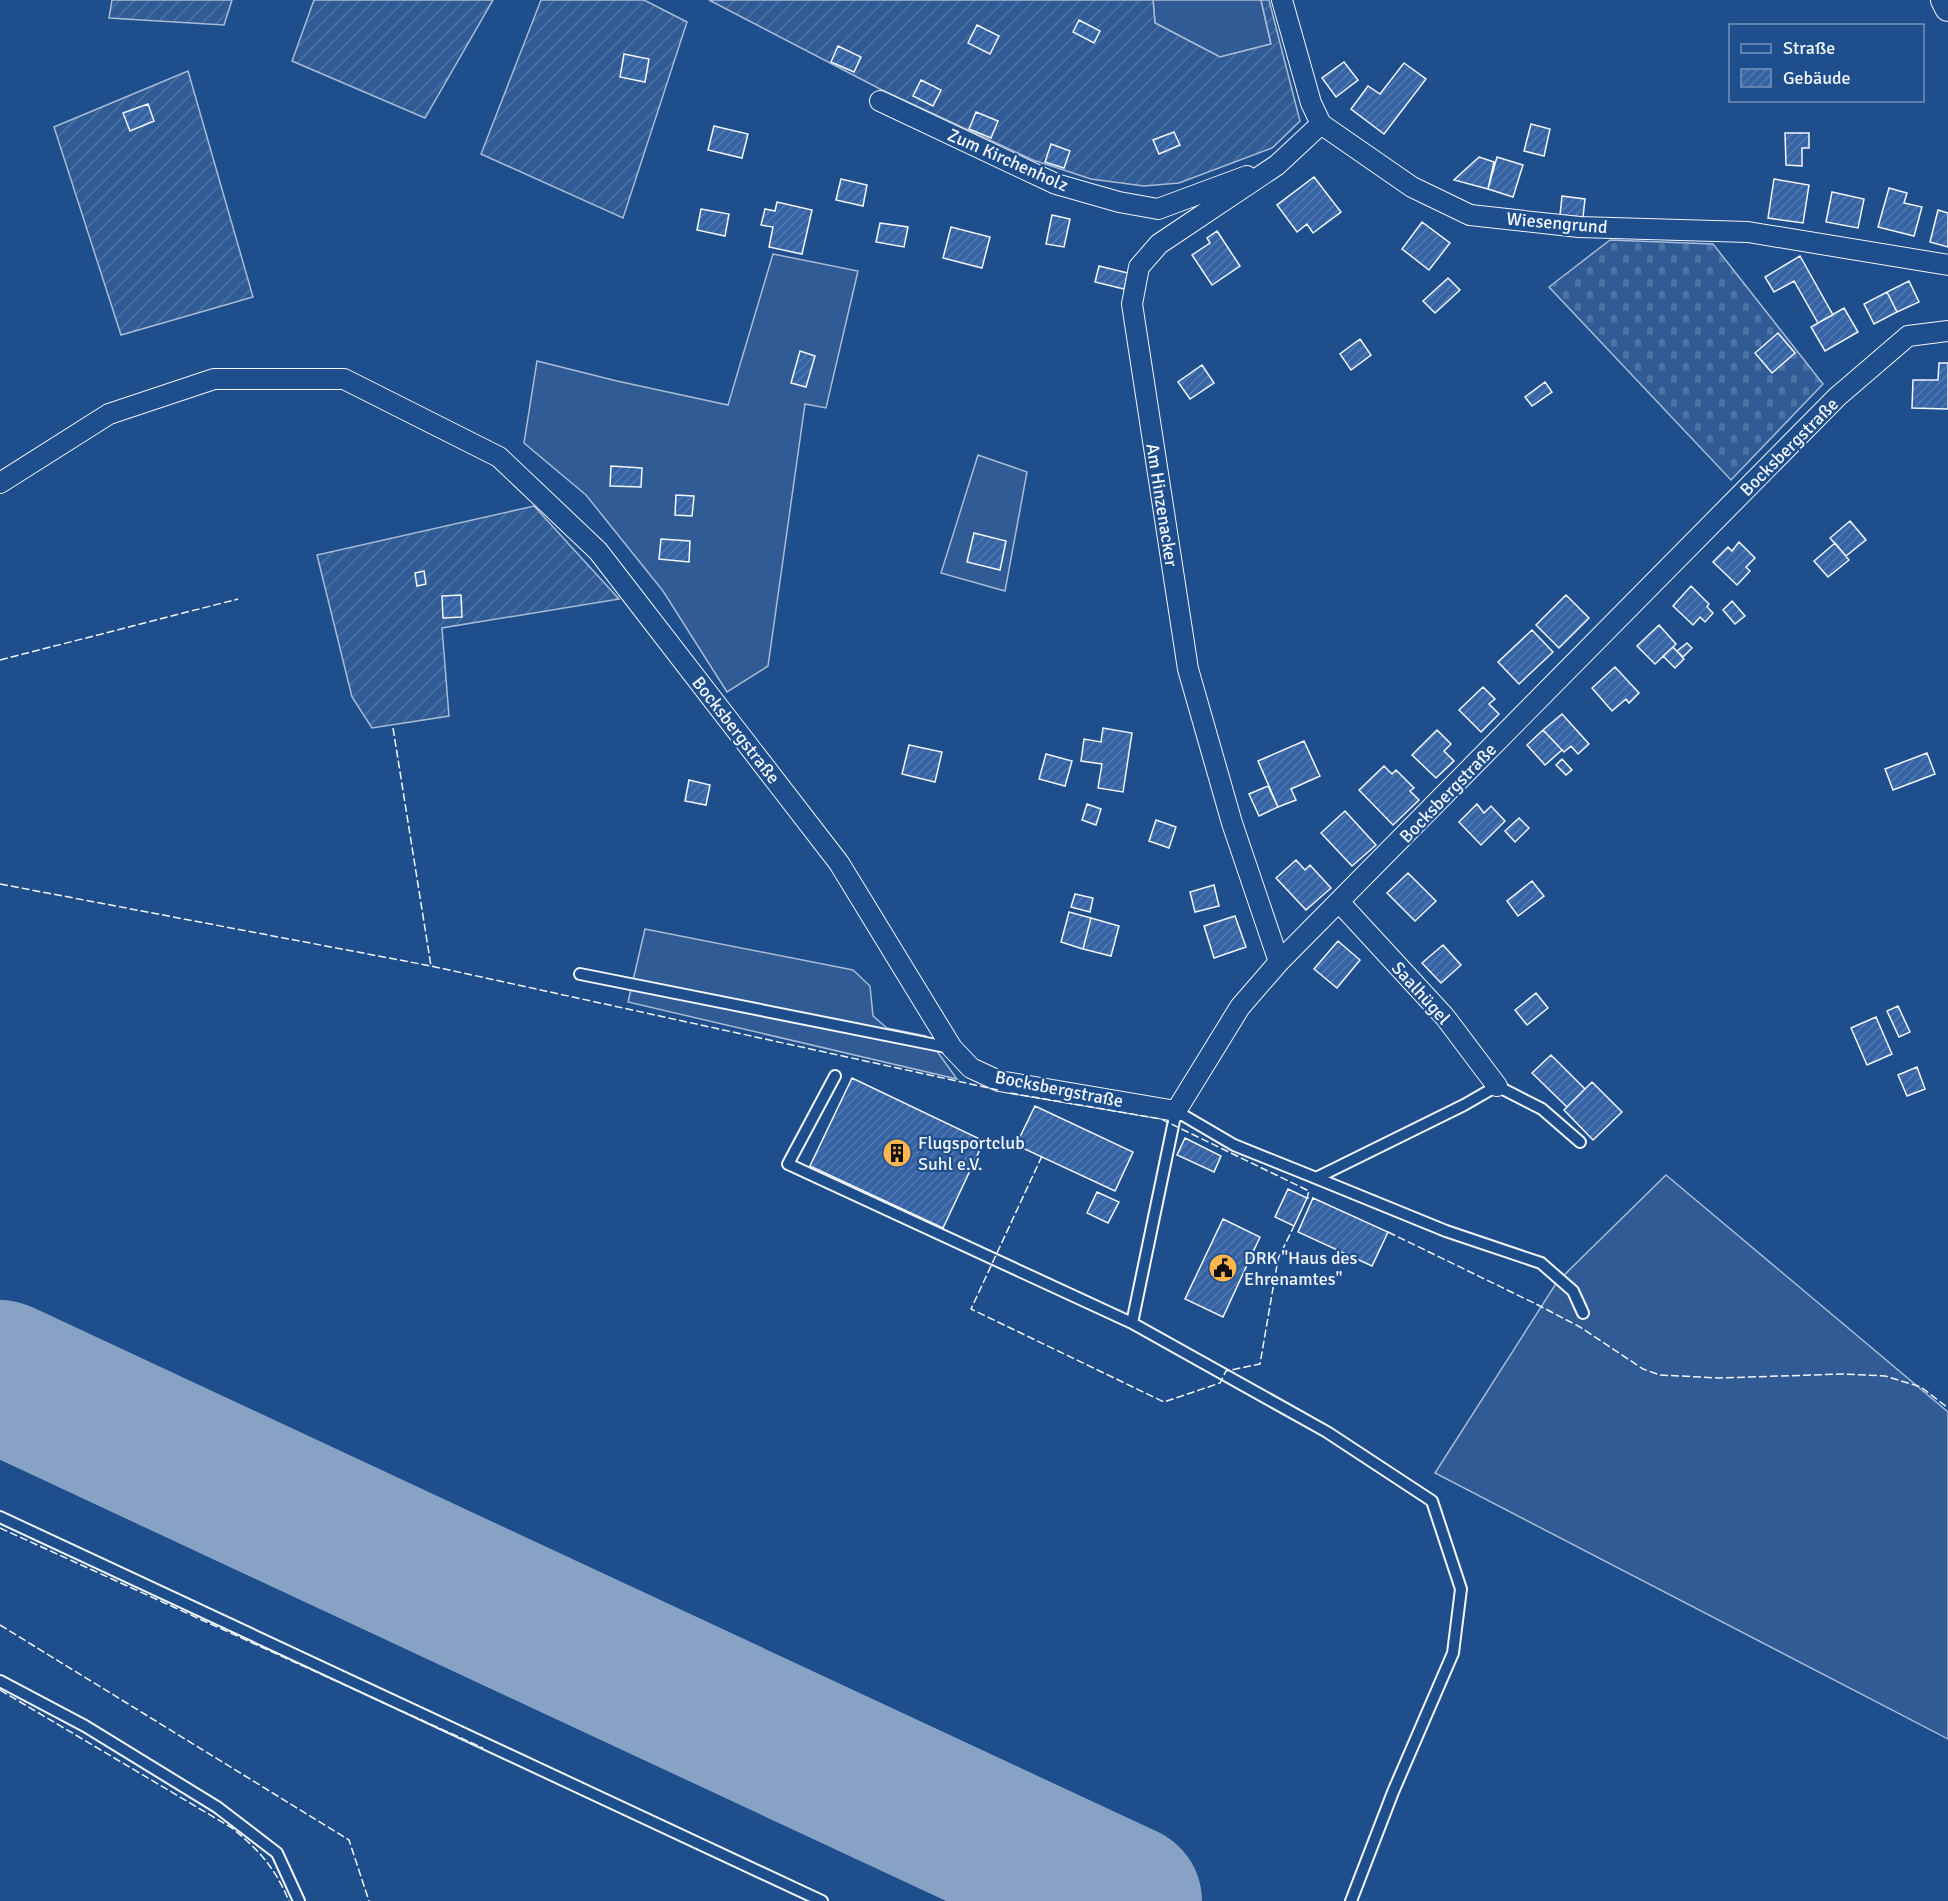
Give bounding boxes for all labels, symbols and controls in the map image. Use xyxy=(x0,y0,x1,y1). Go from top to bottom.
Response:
legend xyxy=(1729,24,1924,102)
text: Straße xyxy=(1783,37,1835,59)
text: Gebäude xyxy=(1783,67,1851,89)
street label: Zum Kirchenholz xyxy=(944,124,1072,196)
street label: Wiesengrund xyxy=(1506,208,1608,238)
street label: Bocksbergstraße xyxy=(1735,393,1843,501)
street label: Am Hinzenacker xyxy=(1141,442,1183,569)
street label: Bocksbergstraße xyxy=(687,672,785,788)
street label: Bocksbergstraße xyxy=(1395,739,1501,847)
street label: Saalhügel xyxy=(1387,957,1455,1029)
street label: Bocksbergstraße xyxy=(993,1066,1125,1112)
place label: Flugsportclub Suhl e.V. xyxy=(918,1132,1025,1175)
building icon: Flugsportclub Suhl e.V. xyxy=(881,1137,913,1169)
place label: DRK "Haus des Ehrenamtes" xyxy=(1244,1247,1358,1290)
public building icon: DRK "Haus des Ehrenamtes" xyxy=(1207,1252,1239,1284)

